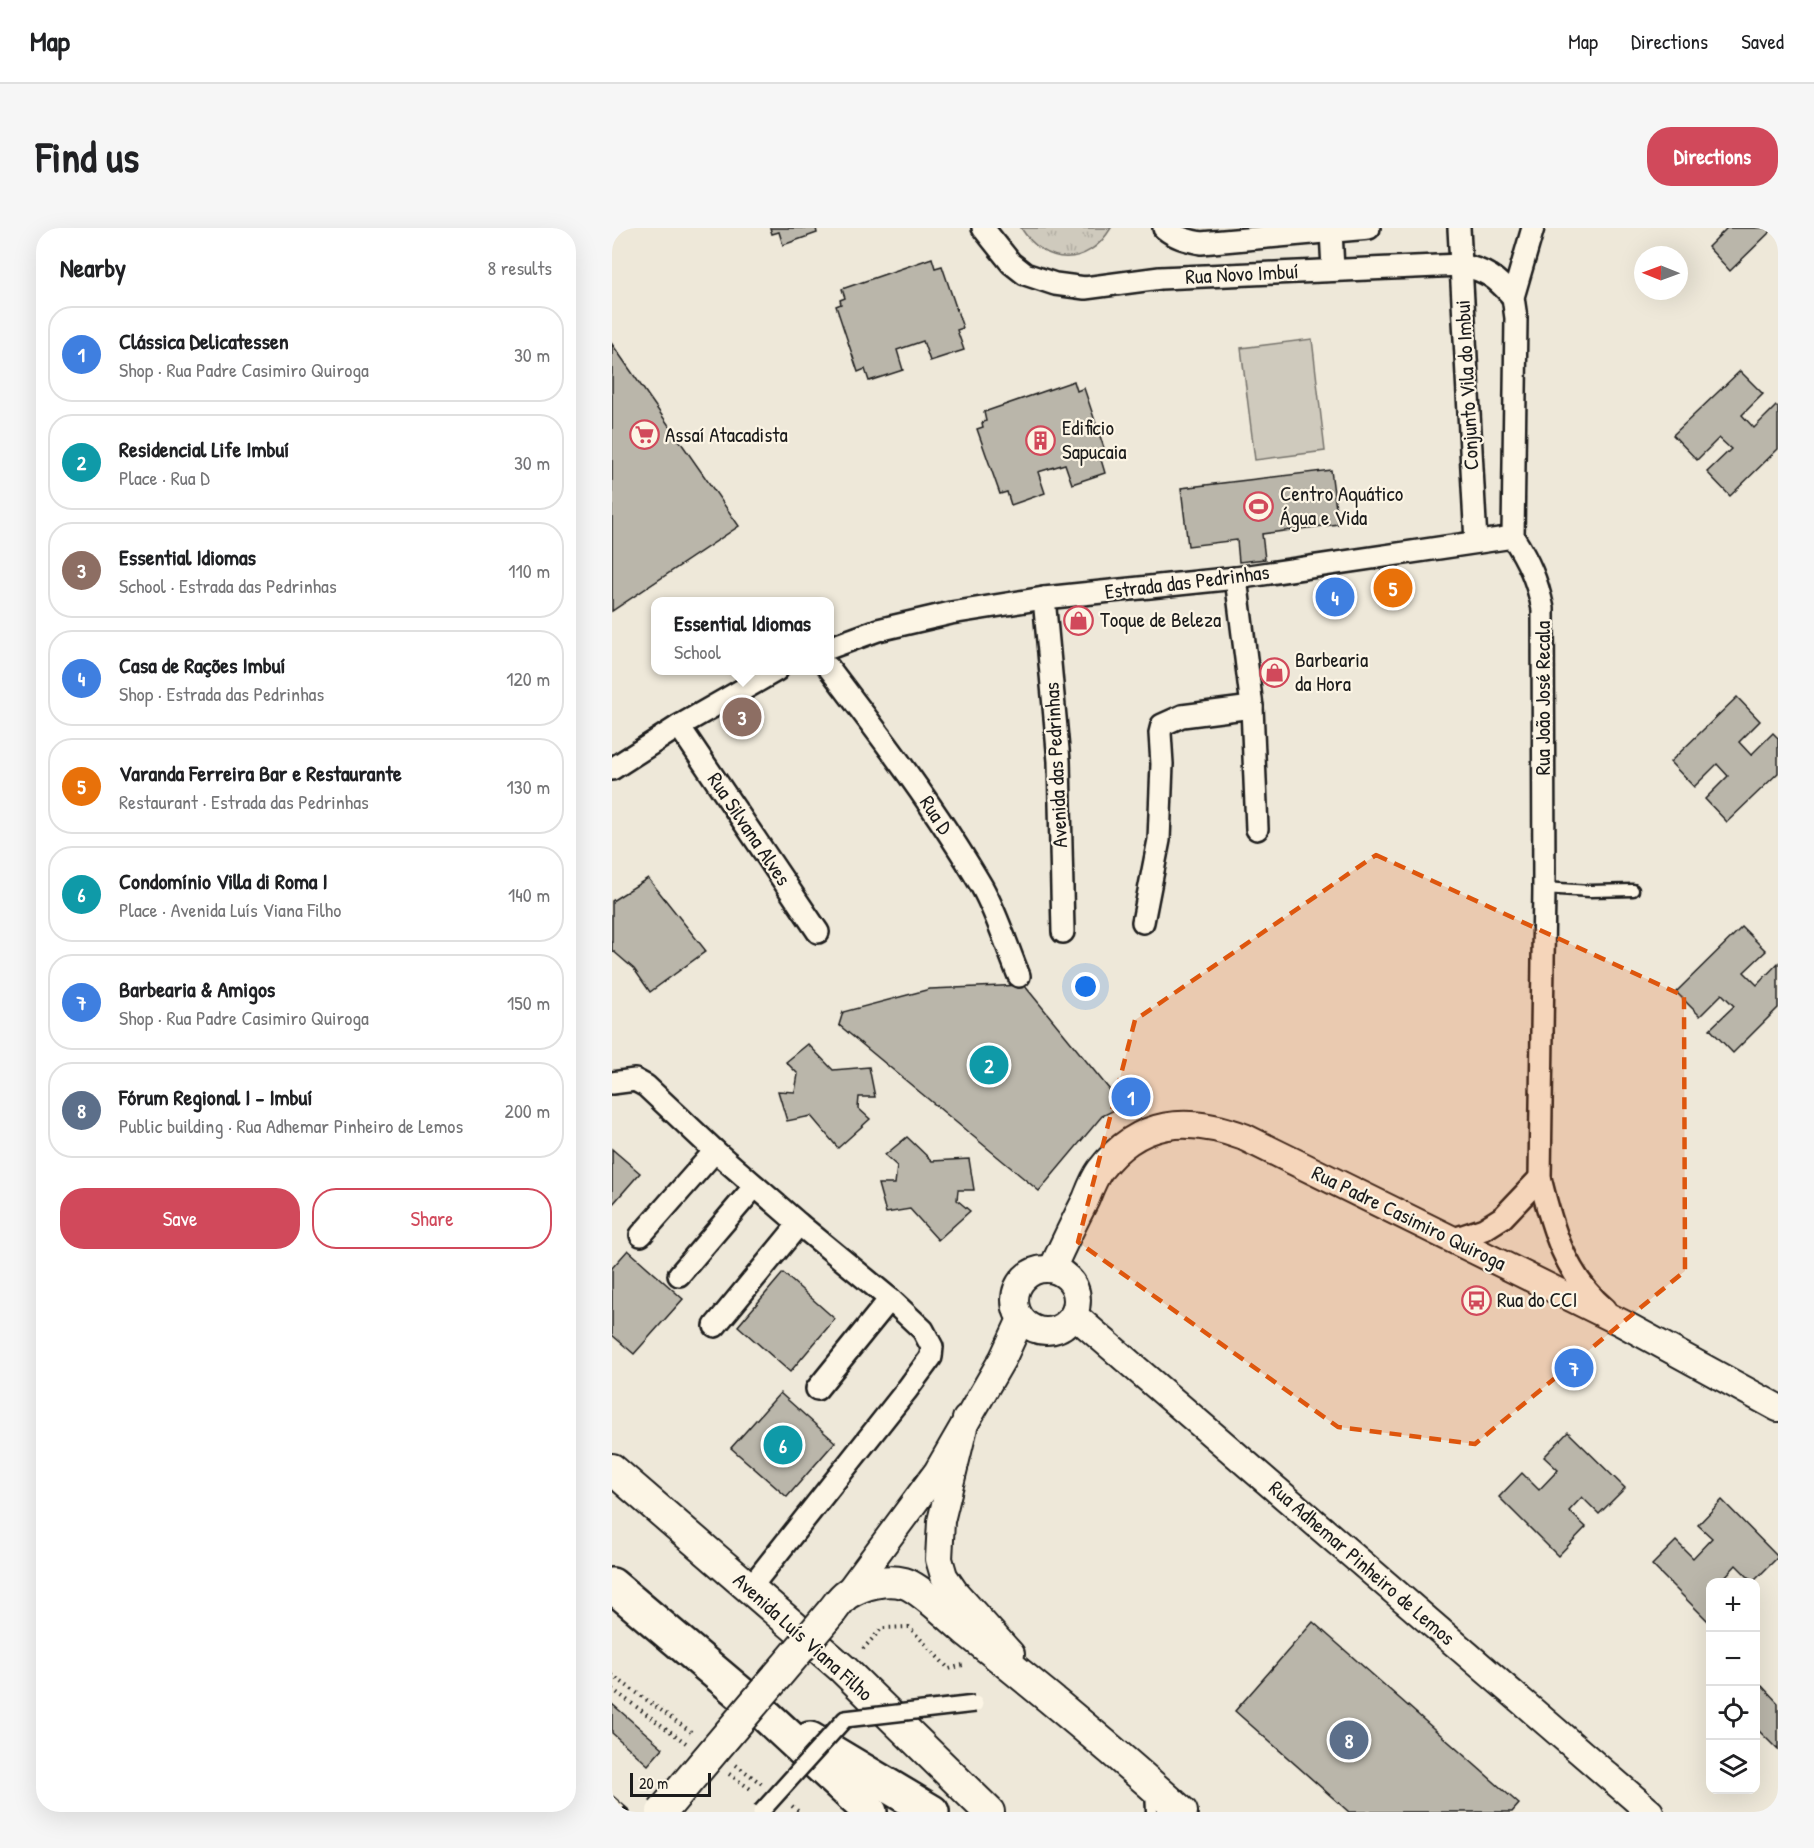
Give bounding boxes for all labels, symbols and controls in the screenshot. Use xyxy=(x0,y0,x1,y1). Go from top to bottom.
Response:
text: Map xyxy=(30,22,70,60)
text: Map xyxy=(1568,27,1598,56)
text: Directions xyxy=(1631,27,1708,56)
text: Saved xyxy=(1741,27,1784,56)
button: Directions xyxy=(1647,127,1778,186)
text: Find us xyxy=(36,128,139,185)
north arrow xyxy=(1634,246,1688,300)
text: Nearby xyxy=(60,250,126,285)
text: 8 results xyxy=(487,254,552,281)
street label: Rua Novo Imbuí xyxy=(1185,256,1299,291)
street label: Conjunto Vila do Imbui xyxy=(1448,299,1485,471)
text: Clássica Delicatessen xyxy=(119,326,289,356)
text: 1 xyxy=(78,341,85,368)
text: 30 m xyxy=(514,341,550,368)
text: Shop · Rua Padre Casimiro Quiroga xyxy=(119,356,369,383)
place label: Edificio Sapucaia xyxy=(1062,413,1127,466)
supermarket icon: Assaí Atacadista xyxy=(628,419,660,451)
place label: Assaí Atacadista xyxy=(665,420,788,449)
building icon: Edificio Sapucaia xyxy=(1025,424,1057,456)
text: Residencial Life Imbuí xyxy=(119,434,289,464)
text: 2 xyxy=(77,449,86,476)
text: 30 m xyxy=(514,449,550,476)
text: Place · Rua D xyxy=(119,464,210,491)
place label: Centro Aquático Água e Vida xyxy=(1280,479,1403,532)
sports icon: Centro Aquático Água e Vida xyxy=(1243,490,1275,522)
text: Essential Idiomas xyxy=(119,542,256,572)
text: 3 xyxy=(77,557,86,584)
text: 110 m xyxy=(508,557,550,584)
street label: Estrada das Pedrinhas xyxy=(1103,557,1271,606)
pin: 5 xyxy=(1374,566,1412,610)
text: School · Estrada das Pedrinhas xyxy=(119,572,337,599)
pin: 4 xyxy=(1316,574,1354,620)
popup xyxy=(651,597,834,675)
shop icon: Toque de Beleza xyxy=(1063,604,1095,636)
place label: Toque de Beleza xyxy=(1100,605,1221,634)
text: Essential Idiomas xyxy=(674,608,811,638)
street label: Rua João José Recala xyxy=(1528,621,1557,775)
text: School xyxy=(674,638,721,665)
place label: Barbearia da Hora xyxy=(1295,645,1368,698)
text: Casa de Rações Imbuí xyxy=(119,650,285,680)
shop icon: Barbearia da Hora xyxy=(1258,656,1290,688)
text: 4 xyxy=(78,665,85,692)
text: 120 m xyxy=(506,665,550,692)
text: Shop · Estrada das Pedrinhas xyxy=(119,680,324,707)
street label: Avenida das Pedrinhas xyxy=(1037,681,1074,849)
pin: 3 xyxy=(722,694,762,740)
text: Varanda Ferreira Bar e Restaurante xyxy=(119,758,402,788)
street label: Rua Silvana Alves xyxy=(701,766,798,891)
text: 5 xyxy=(77,773,86,800)
text: 130 m xyxy=(507,773,550,800)
text: Restaurant · Estrada das Pedrinhas xyxy=(119,788,369,815)
street label: Rua D xyxy=(913,790,960,840)
text: Condomínio Villa di Roma I xyxy=(119,866,328,896)
text: 6 xyxy=(78,881,85,908)
text: 140 m xyxy=(508,881,550,908)
text: Place · Avenida Luís Viana Filho xyxy=(119,896,341,923)
your location xyxy=(1071,972,1100,1001)
text: Barbearia & Amigos xyxy=(119,974,275,1004)
text: 7 xyxy=(77,989,86,1016)
text: 150 m xyxy=(507,989,550,1016)
text: Shop · Rua Padre Casimiro Quiroga xyxy=(119,1004,369,1031)
pin: 2 xyxy=(970,1042,1009,1088)
pin: 1 xyxy=(1112,1074,1150,1120)
text: Fórum Regional I - Imbuí xyxy=(119,1082,312,1112)
text: 8 xyxy=(77,1097,86,1124)
text: 200 m xyxy=(505,1097,550,1124)
text: Public building · Rua Adhemar Pinheiro de Lemos xyxy=(119,1112,463,1139)
street label: Rua Padre Casimiro Quiroga xyxy=(1307,1158,1511,1277)
button: Save xyxy=(60,1188,300,1249)
button: Share xyxy=(312,1188,552,1249)
bus stop icon: Rua do CCI xyxy=(1460,1284,1492,1316)
place label: Rua do CCI xyxy=(1497,1285,1577,1314)
pin: 7 xyxy=(1554,1346,1594,1390)
pin: 6 xyxy=(764,1422,802,1468)
street label: Rua Adhemar Pinheiro de Lemos xyxy=(1263,1474,1462,1652)
street label: Avenida Luís Viana Filho xyxy=(727,1566,880,1707)
map controls xyxy=(1706,1578,1760,1794)
button: + xyxy=(1706,1578,1760,1632)
button: − xyxy=(1706,1632,1760,1686)
button: locate xyxy=(1706,1686,1760,1740)
pin: 8 xyxy=(1330,1718,1368,1762)
button: layers xyxy=(1706,1740,1760,1794)
scale bar xyxy=(630,1770,711,1798)
text: 20 m xyxy=(639,1772,668,1794)

